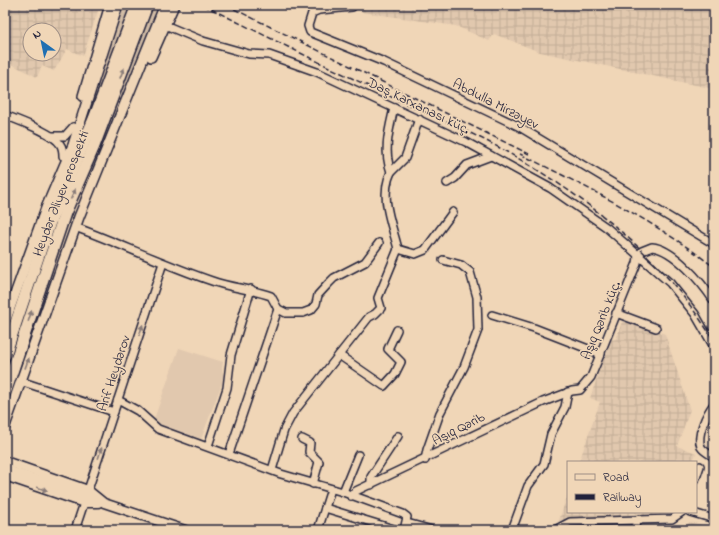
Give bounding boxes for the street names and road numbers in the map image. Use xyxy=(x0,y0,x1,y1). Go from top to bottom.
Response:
street label: Daş Karxanası küç. xyxy=(363,72,473,140)
street label: Abdulla Mirzəyev xyxy=(448,74,543,136)
street label: Heydər Əliyev prospekti xyxy=(28,127,96,260)
street label: Aşıq Qərib küç. xyxy=(576,278,627,363)
street label: Arif Heydərov xyxy=(92,332,138,415)
street label: Aşıq Qərib xyxy=(429,407,489,452)

